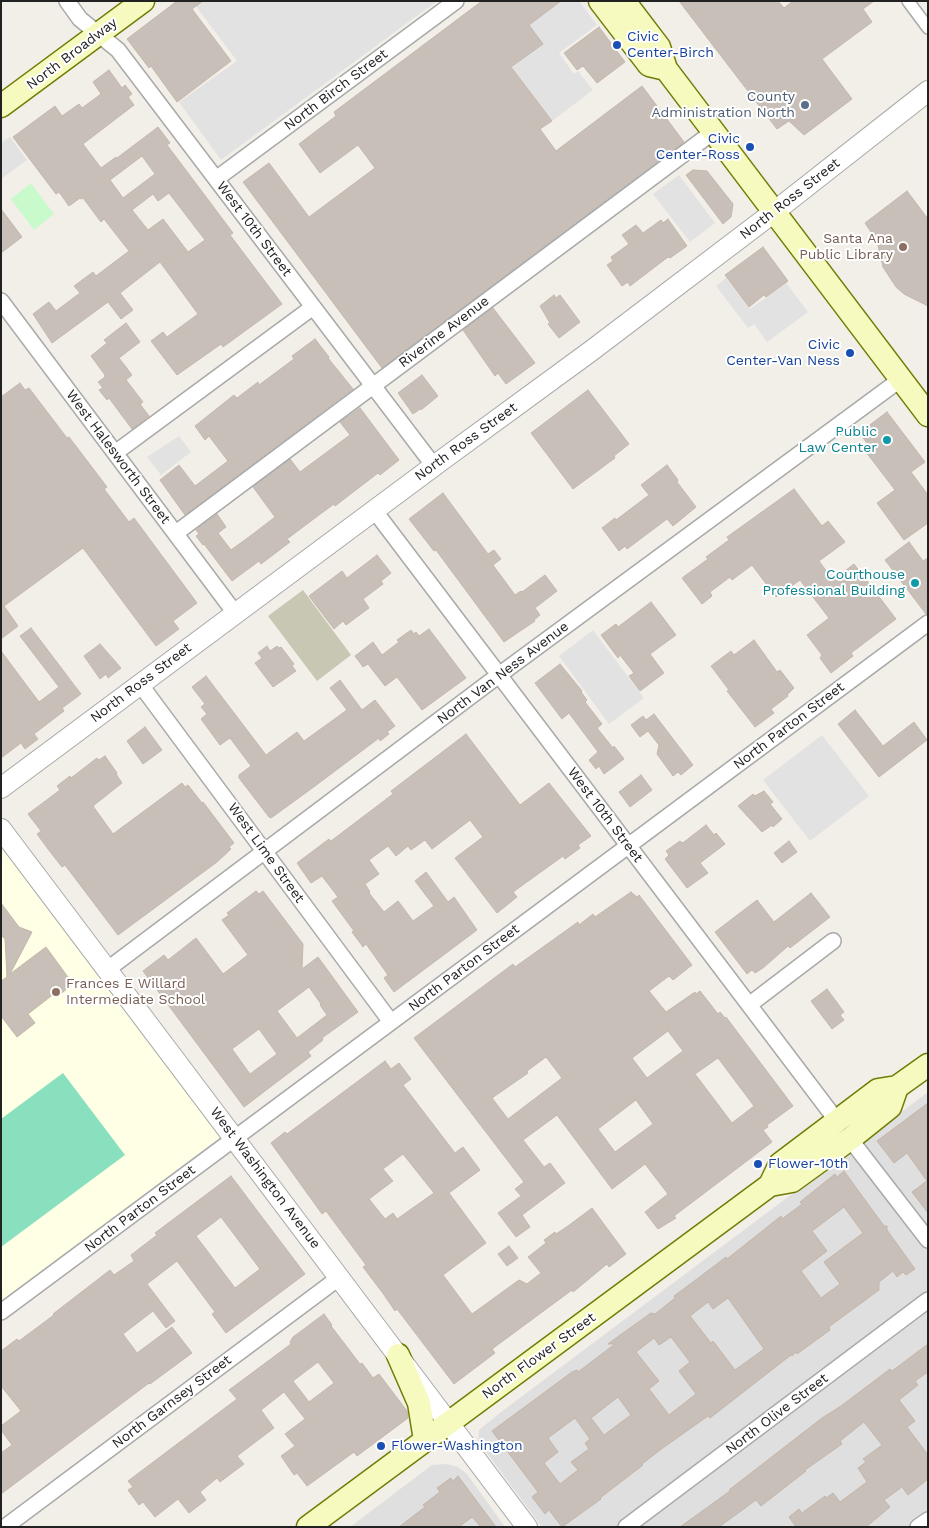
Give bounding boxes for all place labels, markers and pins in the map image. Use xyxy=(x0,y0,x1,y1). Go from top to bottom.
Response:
place label: Civic Center-Birch xyxy=(627,29,714,62)
marker: Civic Center-Birch xyxy=(611,39,623,51)
place label: County Administration North xyxy=(651,89,795,121)
marker: County Administration North xyxy=(799,99,811,111)
place label: Civic Center-Ross xyxy=(656,131,740,164)
marker: Civic Center-Ross xyxy=(744,141,756,153)
place label: Santa Ana Public Library xyxy=(799,231,893,264)
marker: Santa Ana Public Library xyxy=(897,241,909,253)
place label: Civic Center-Van Ness xyxy=(726,337,840,370)
marker: Civic Center-Van Ness xyxy=(844,347,856,359)
place label: Public Law Center xyxy=(798,424,877,457)
marker: Public Law Center xyxy=(881,434,893,446)
place label: Courthouse Professional Building xyxy=(762,567,905,600)
marker: Courthouse Professional Building xyxy=(909,577,921,589)
place label: Frances E Willard Intermediate School xyxy=(66,976,205,1009)
marker: Frances E Willard Intermediate School xyxy=(50,986,62,998)
place label: Flower-10th xyxy=(768,1156,849,1172)
marker: Flower-10th xyxy=(752,1158,764,1170)
place label: Flower-Washington xyxy=(391,1438,523,1454)
marker: Flower-Washington xyxy=(375,1440,387,1452)

